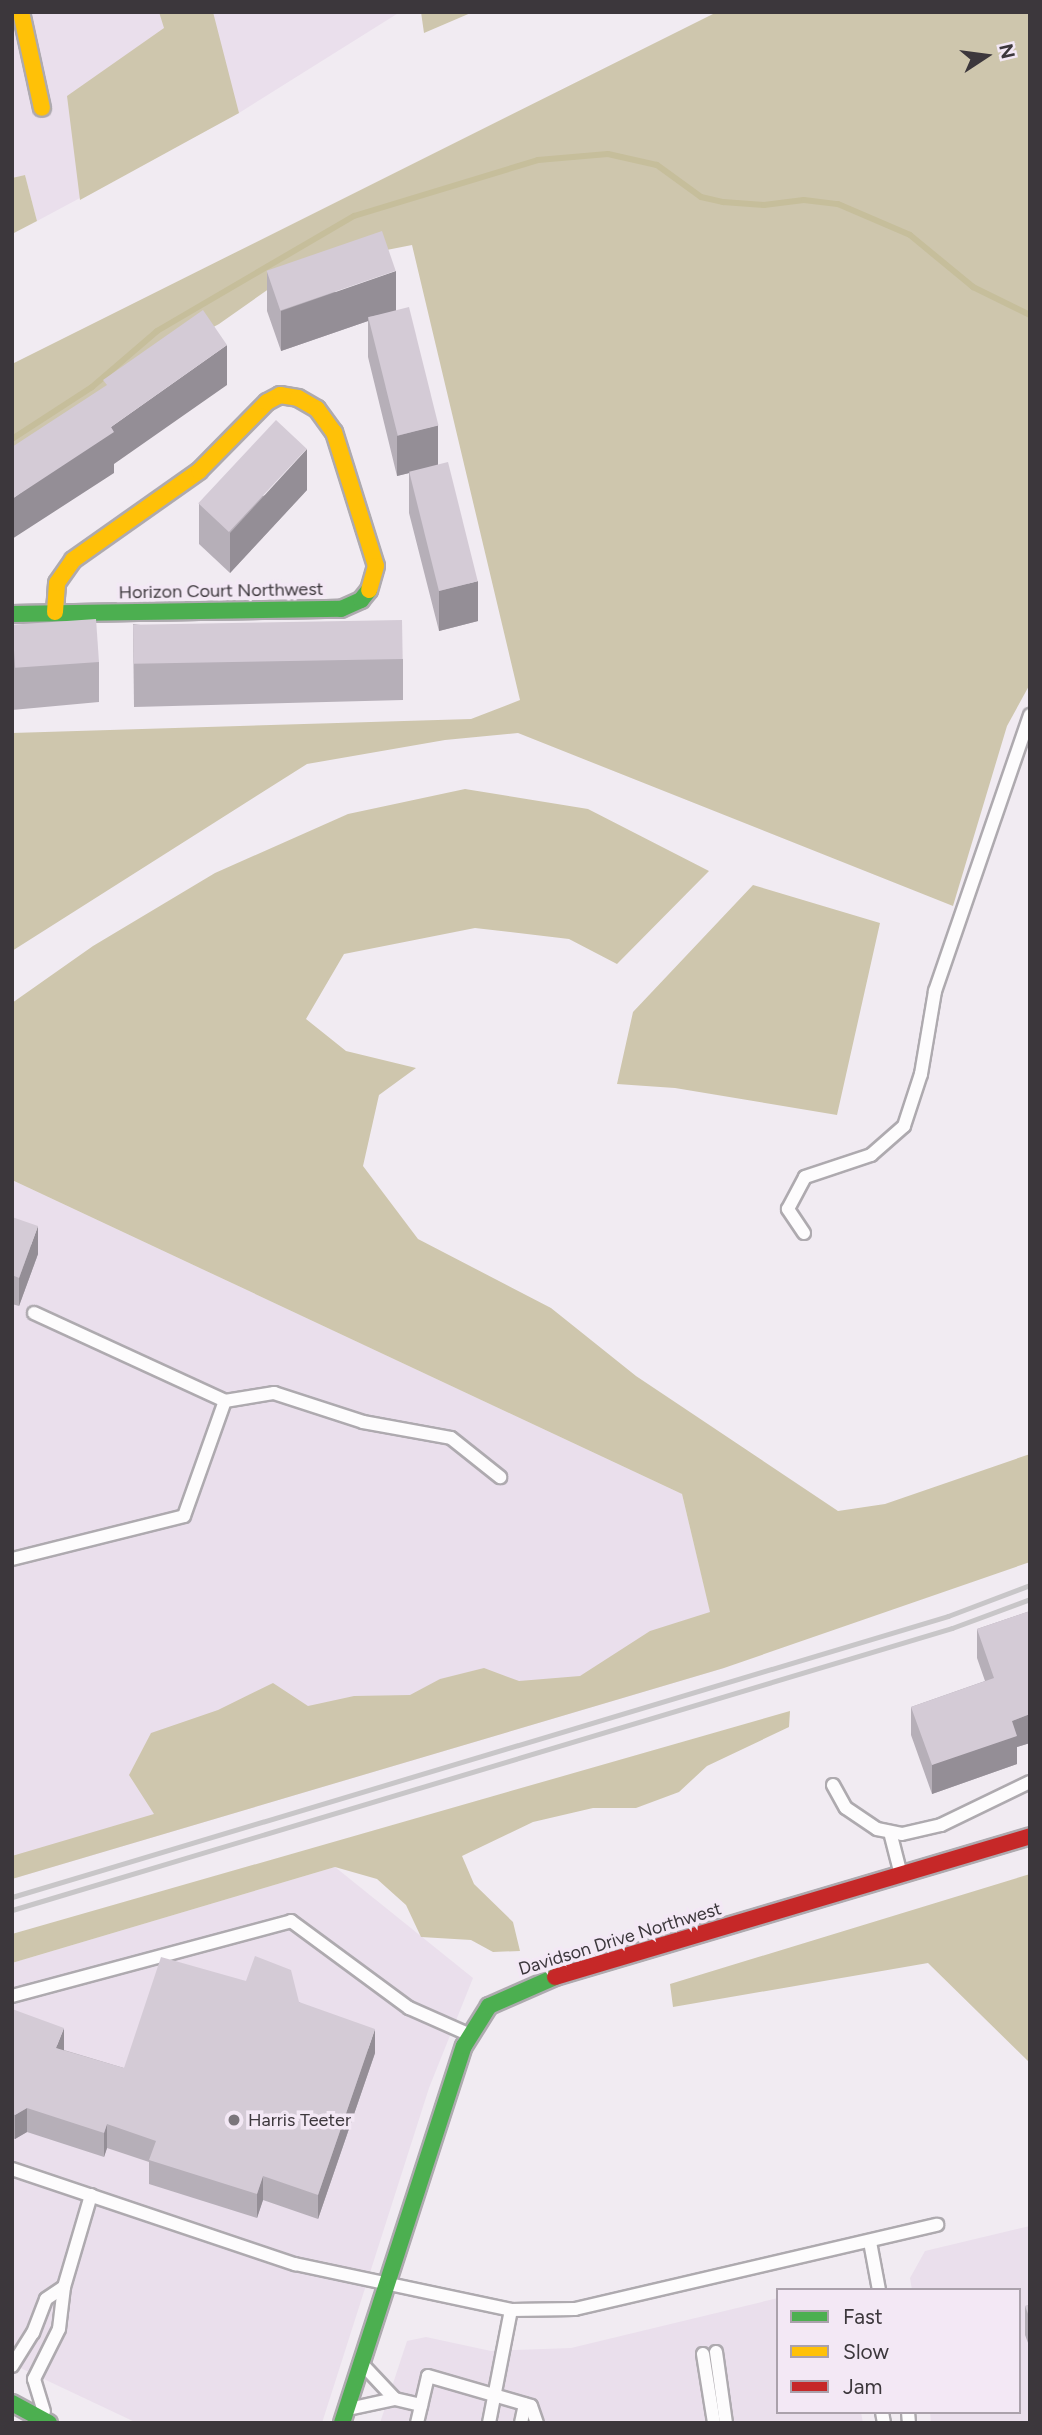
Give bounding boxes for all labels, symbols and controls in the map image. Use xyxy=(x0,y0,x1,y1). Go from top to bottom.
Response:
north arrow xyxy=(951,21,1021,91)
text: N xyxy=(994,41,1020,61)
street label: Horizon Court Northwest xyxy=(118,578,324,604)
street label: Davidson Drive Northwest xyxy=(516,1898,724,1980)
place label: Harris Teeter xyxy=(248,2109,351,2131)
marker: Harris Teeter xyxy=(226,2112,242,2128)
legend xyxy=(776,2288,1021,2414)
text: Fast xyxy=(843,2304,883,2329)
text: Slow xyxy=(843,2339,889,2364)
text: Jam xyxy=(843,2374,882,2399)

